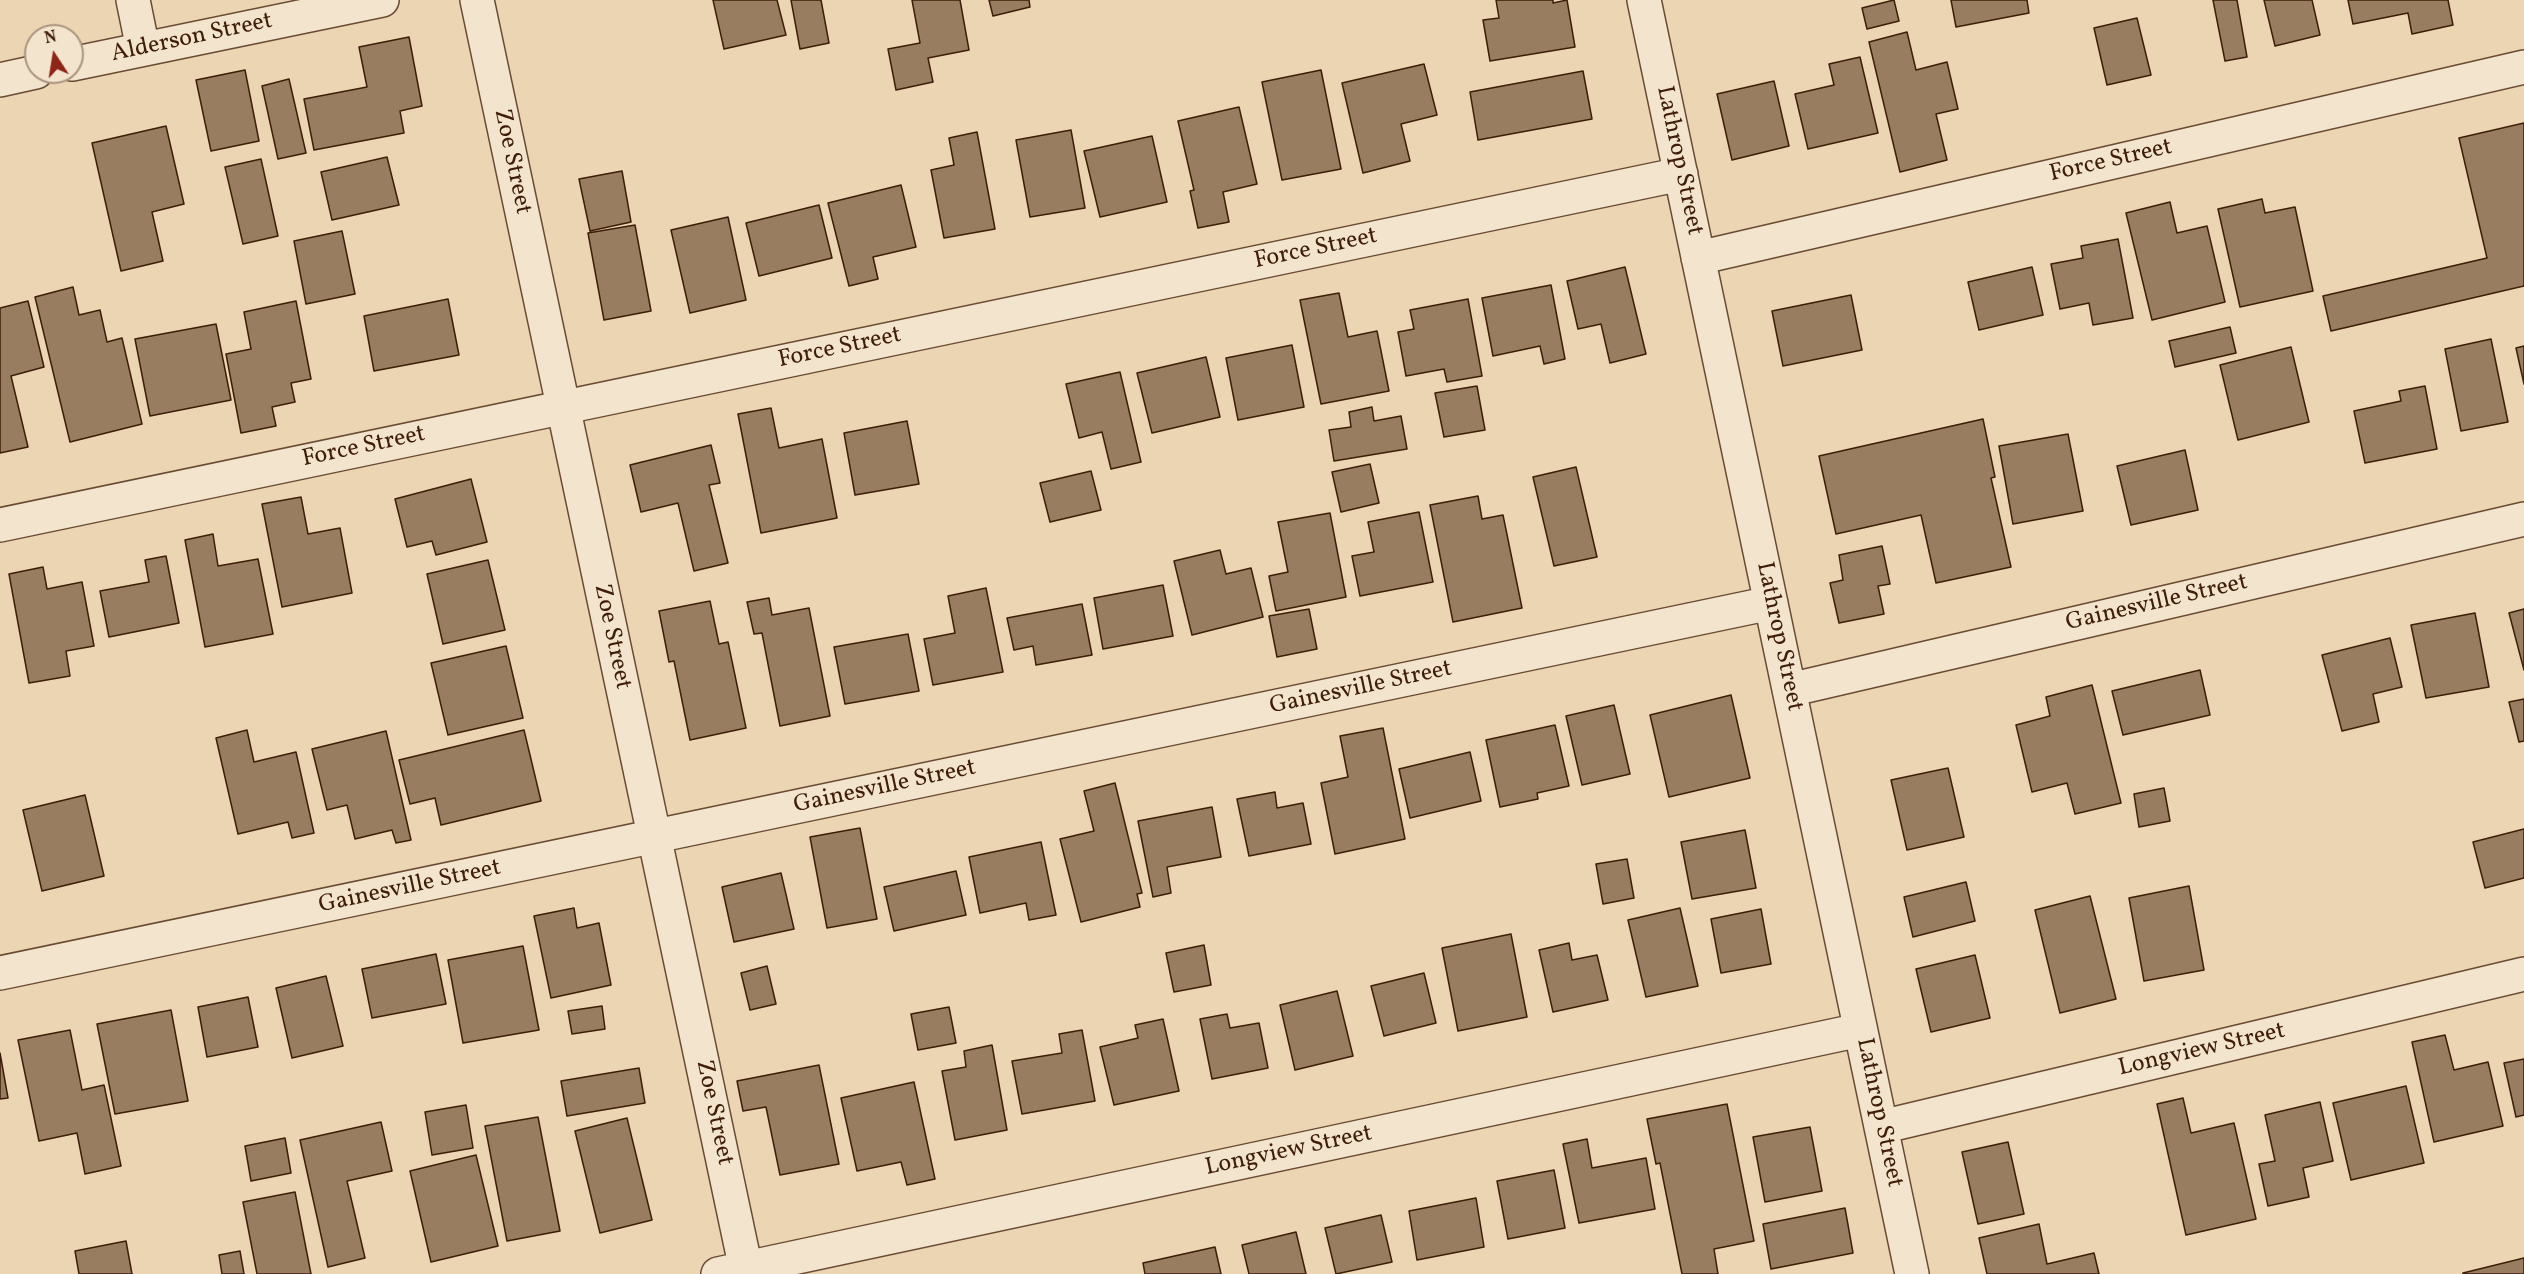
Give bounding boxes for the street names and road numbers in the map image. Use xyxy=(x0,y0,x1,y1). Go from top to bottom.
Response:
street label: Alderson Street xyxy=(109,8,275,70)
street label: Lathrop Street xyxy=(1648,84,1708,238)
street label: Zoe Street xyxy=(486,107,536,217)
street label: Force Street xyxy=(2047,134,2175,190)
street label: Force Street xyxy=(1252,223,1380,277)
street label: Force Street xyxy=(776,322,904,376)
street label: Force Street xyxy=(300,421,428,475)
street label: Lathrop Street xyxy=(1748,560,1808,714)
street label: Gainesville Street xyxy=(2063,569,2251,639)
street label: Zoe Street xyxy=(586,582,636,692)
street label: Gainesville Street xyxy=(1267,656,1455,722)
street label: Gainesville Street xyxy=(791,755,979,821)
street label: Gainesville Street xyxy=(316,855,504,921)
street label: Longview Street xyxy=(2116,1018,2288,1084)
street label: Lathrop Street xyxy=(1848,1036,1908,1190)
street label: Zoe Street xyxy=(688,1058,738,1168)
street label: Longview Street xyxy=(1203,1120,1375,1184)

